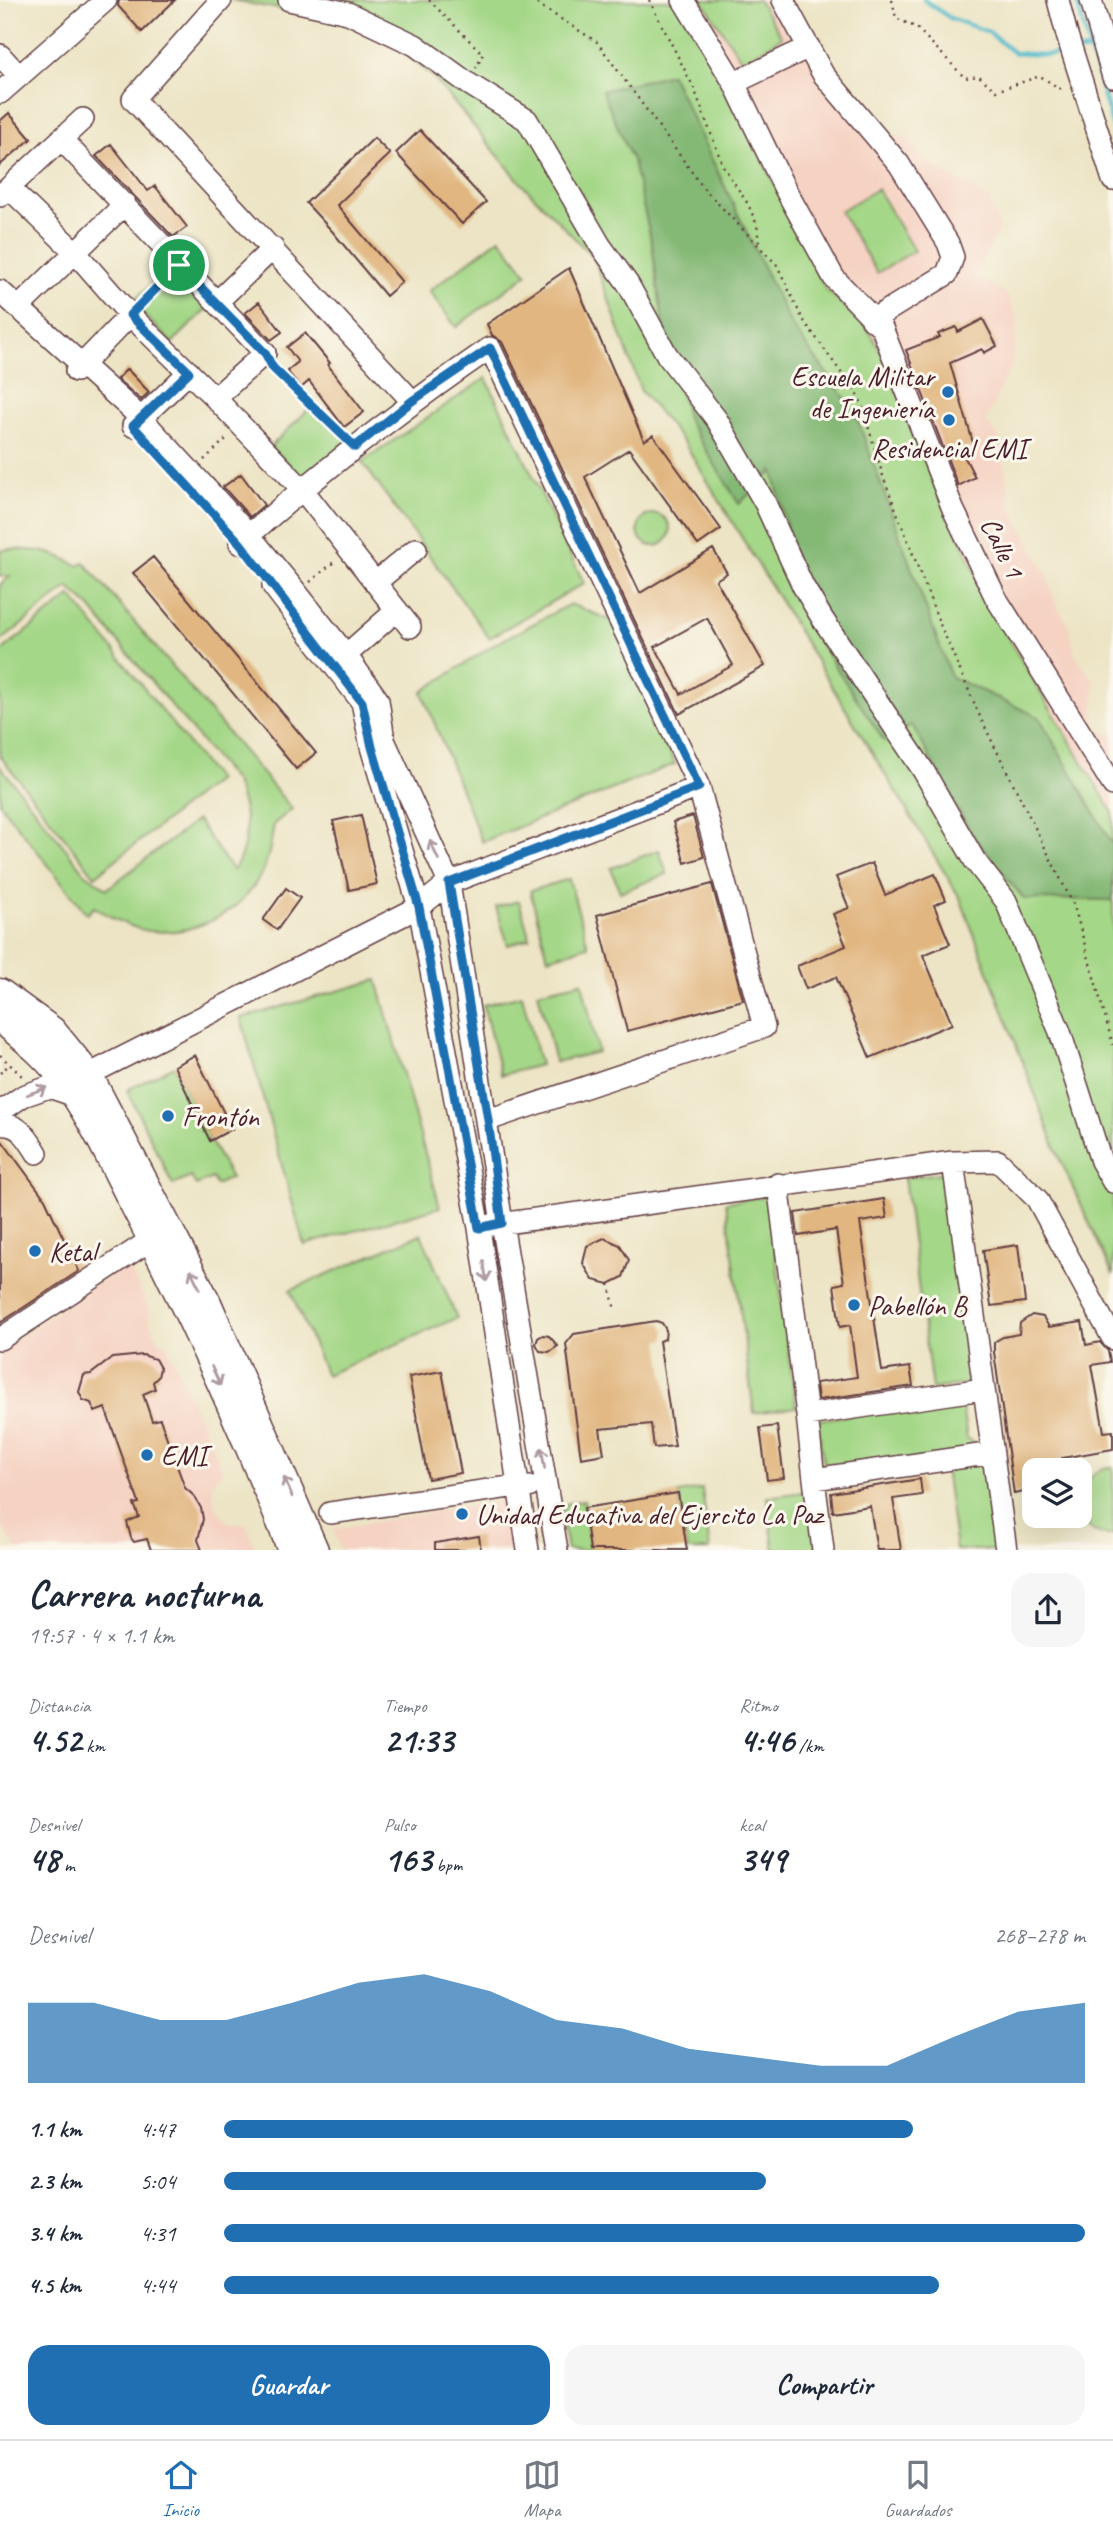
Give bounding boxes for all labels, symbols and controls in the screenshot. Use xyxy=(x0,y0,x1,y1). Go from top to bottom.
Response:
pin xyxy=(149,235,209,295)
icon: arrive xyxy=(160,246,198,284)
place label: Escuela Militar de Ingeniería xyxy=(791,359,936,426)
marker: Escuela Militar de Ingeniería xyxy=(940,384,956,400)
marker: Residencial EMI xyxy=(941,412,957,428)
place label: Residencial EMI xyxy=(871,431,1033,466)
street label: Calle 1 xyxy=(973,511,1033,585)
one-way arrow xyxy=(427,840,440,861)
one-way arrow xyxy=(25,1084,47,1096)
place label: Frontón xyxy=(182,1099,260,1134)
marker: Frontón xyxy=(160,1108,176,1124)
place label: Ketal xyxy=(49,1234,101,1269)
marker: Ketal xyxy=(27,1243,43,1259)
one-way arrow xyxy=(479,1259,492,1282)
one-way arrow xyxy=(188,1269,201,1290)
place label: Pabellón B xyxy=(868,1288,969,1323)
marker: Pabellón B xyxy=(846,1297,862,1313)
one-way arrow xyxy=(210,1365,223,1386)
place label: EMI xyxy=(161,1438,213,1473)
marker: EMI xyxy=(139,1447,155,1463)
one-way arrow xyxy=(536,1447,549,1470)
map controls xyxy=(1022,1458,1092,1528)
button: layers xyxy=(1022,1458,1092,1528)
one-way arrow xyxy=(281,1476,294,1498)
place label: Unidad Educativa del Ejercito La Paz xyxy=(476,1497,826,1532)
marker: Unidad Educativa del Ejercito La Paz xyxy=(454,1506,470,1522)
text: Carrera nocturna xyxy=(28,1571,261,1618)
button: share xyxy=(1011,1573,1085,1647)
text: 19:57 · 4 × 1.1 km xyxy=(28,1621,174,1650)
text: Distancia xyxy=(28,1694,90,1718)
text: Tiempo xyxy=(384,1694,427,1718)
text: Ritmo xyxy=(739,1694,778,1718)
text: 4.52 xyxy=(28,1718,82,1763)
text: 21:33 xyxy=(384,1718,454,1763)
text: 4:46 xyxy=(739,1718,794,1763)
text: km xyxy=(82,1734,105,1758)
text: /km xyxy=(794,1734,824,1758)
text: Desnivel xyxy=(28,1813,80,1837)
text: Pulso xyxy=(384,1813,416,1837)
text: kcal xyxy=(739,1813,764,1837)
text: 48 xyxy=(28,1837,60,1882)
text: 163 xyxy=(384,1837,432,1882)
text: 349 xyxy=(739,1837,786,1882)
text: m xyxy=(60,1853,75,1877)
text: bpm xyxy=(432,1853,462,1877)
text: Desnivel xyxy=(28,1921,90,1950)
text: 268–278 m xyxy=(994,1921,1085,1950)
text: 1.1 km xyxy=(28,2115,82,2144)
text: 4:47 xyxy=(140,2115,176,2144)
text: 2.3 km xyxy=(28,2167,82,2196)
text: 5:04 xyxy=(140,2167,176,2196)
text: 3.4 km xyxy=(28,2219,82,2248)
text: 4:31 xyxy=(140,2219,176,2248)
text: 4.5 km xyxy=(28,2271,81,2300)
text: 4:44 xyxy=(140,2271,176,2300)
button: Guardar xyxy=(28,2345,550,2425)
button: Compartir xyxy=(564,2345,1085,2425)
tab: Inicio xyxy=(162,2456,200,2522)
tab: Mapa xyxy=(523,2456,561,2522)
tab: Guardados xyxy=(885,2456,951,2522)

